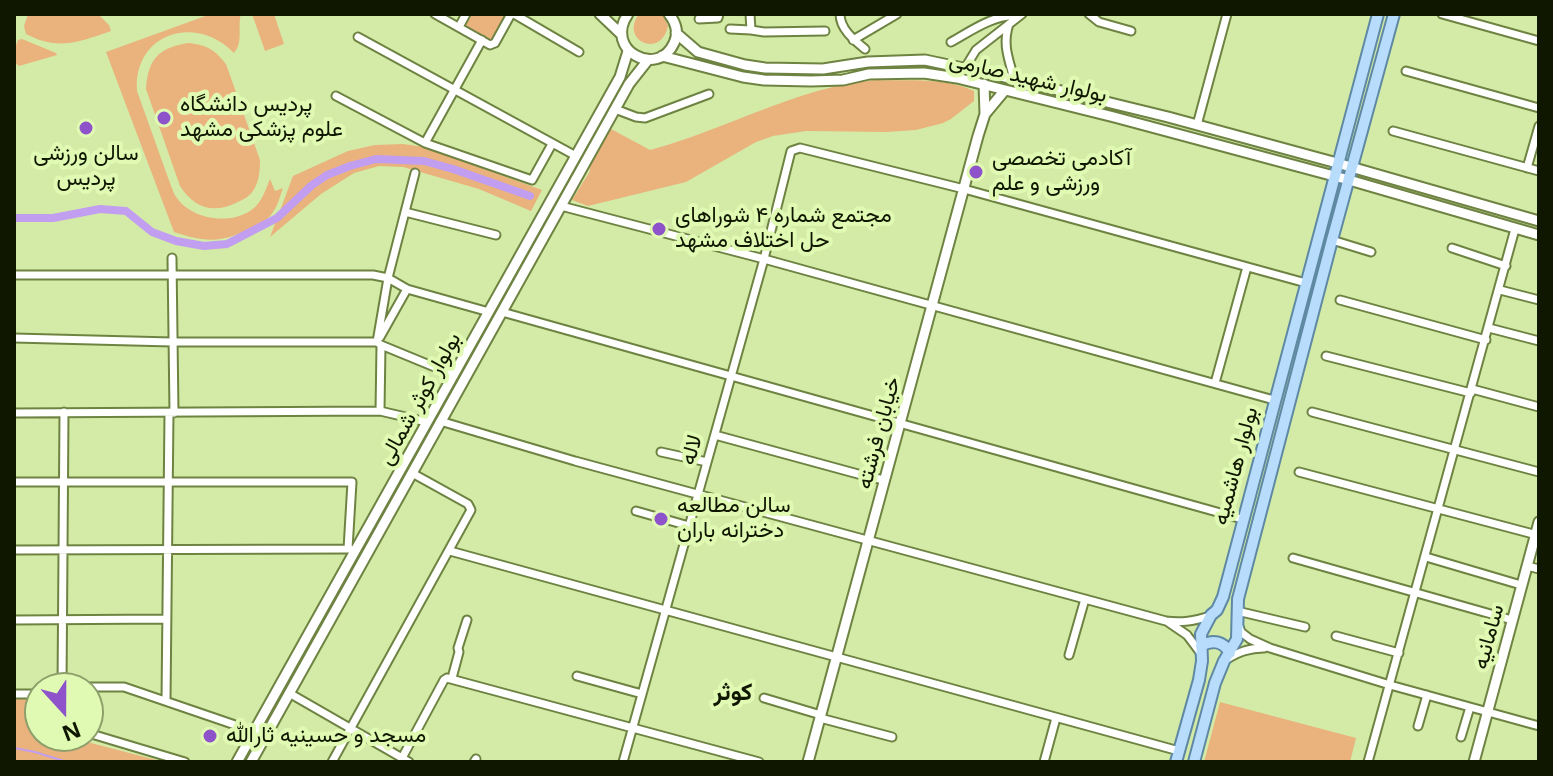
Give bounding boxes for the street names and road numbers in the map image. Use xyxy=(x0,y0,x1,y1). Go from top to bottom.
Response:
street label: بولوار شهید صارمی xyxy=(947,47,1109,109)
street label: بولوار کوثر شمالی xyxy=(373,328,467,470)
street label: خیابان فرشته xyxy=(851,374,907,492)
street label: بولوار هاشمیه xyxy=(1208,404,1264,528)
street label: لاله xyxy=(675,432,709,468)
street label: سامانیه xyxy=(1468,602,1510,672)

